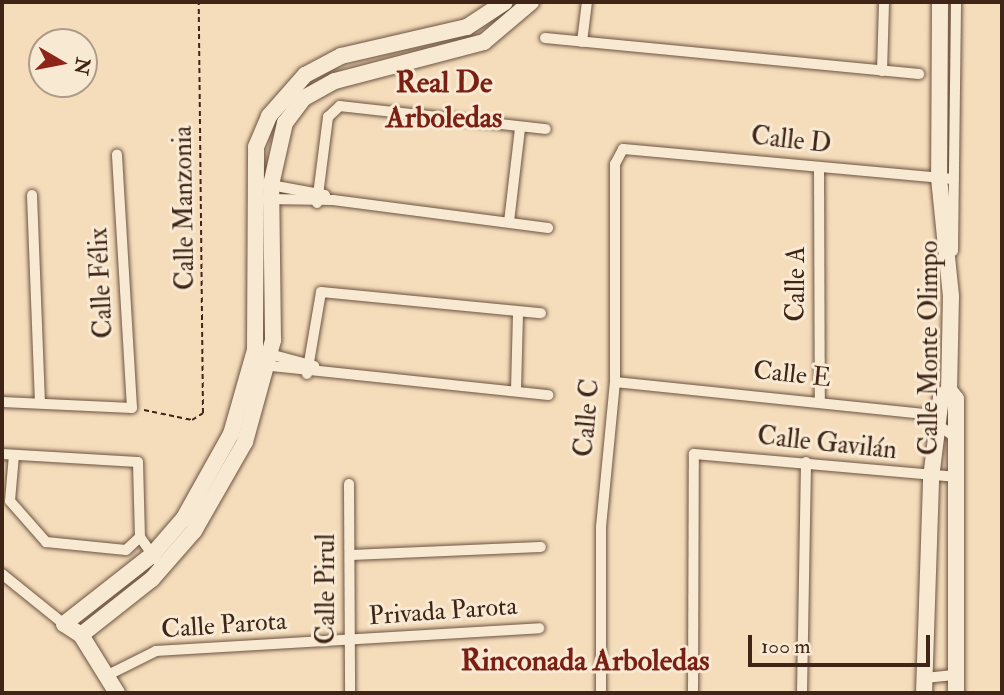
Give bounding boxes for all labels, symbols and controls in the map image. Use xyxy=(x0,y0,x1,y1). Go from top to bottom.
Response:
north arrow xyxy=(28,28,98,98)
text: N xyxy=(68,56,95,77)
district label: Real De Arboledas xyxy=(386,65,502,136)
street label: Calle D xyxy=(749,121,833,161)
street label: Calle Manzonia xyxy=(168,126,202,290)
street label: Calle Félix xyxy=(84,227,120,339)
street label: Calle Monte Olimpo xyxy=(914,241,946,455)
street label: Calle A xyxy=(781,246,813,322)
street label: Calle E xyxy=(752,355,832,395)
street label: Calle C xyxy=(569,378,607,458)
street label: Calle Gavilán xyxy=(756,421,898,467)
street label: Calle Pirul xyxy=(311,533,343,645)
street label: Privada Parota xyxy=(368,591,518,633)
street label: Calle Parota xyxy=(160,606,288,646)
scale bar xyxy=(752,622,934,666)
text: 100 m xyxy=(761,633,811,660)
district label: Rinconada Arboledas xyxy=(460,643,710,679)

